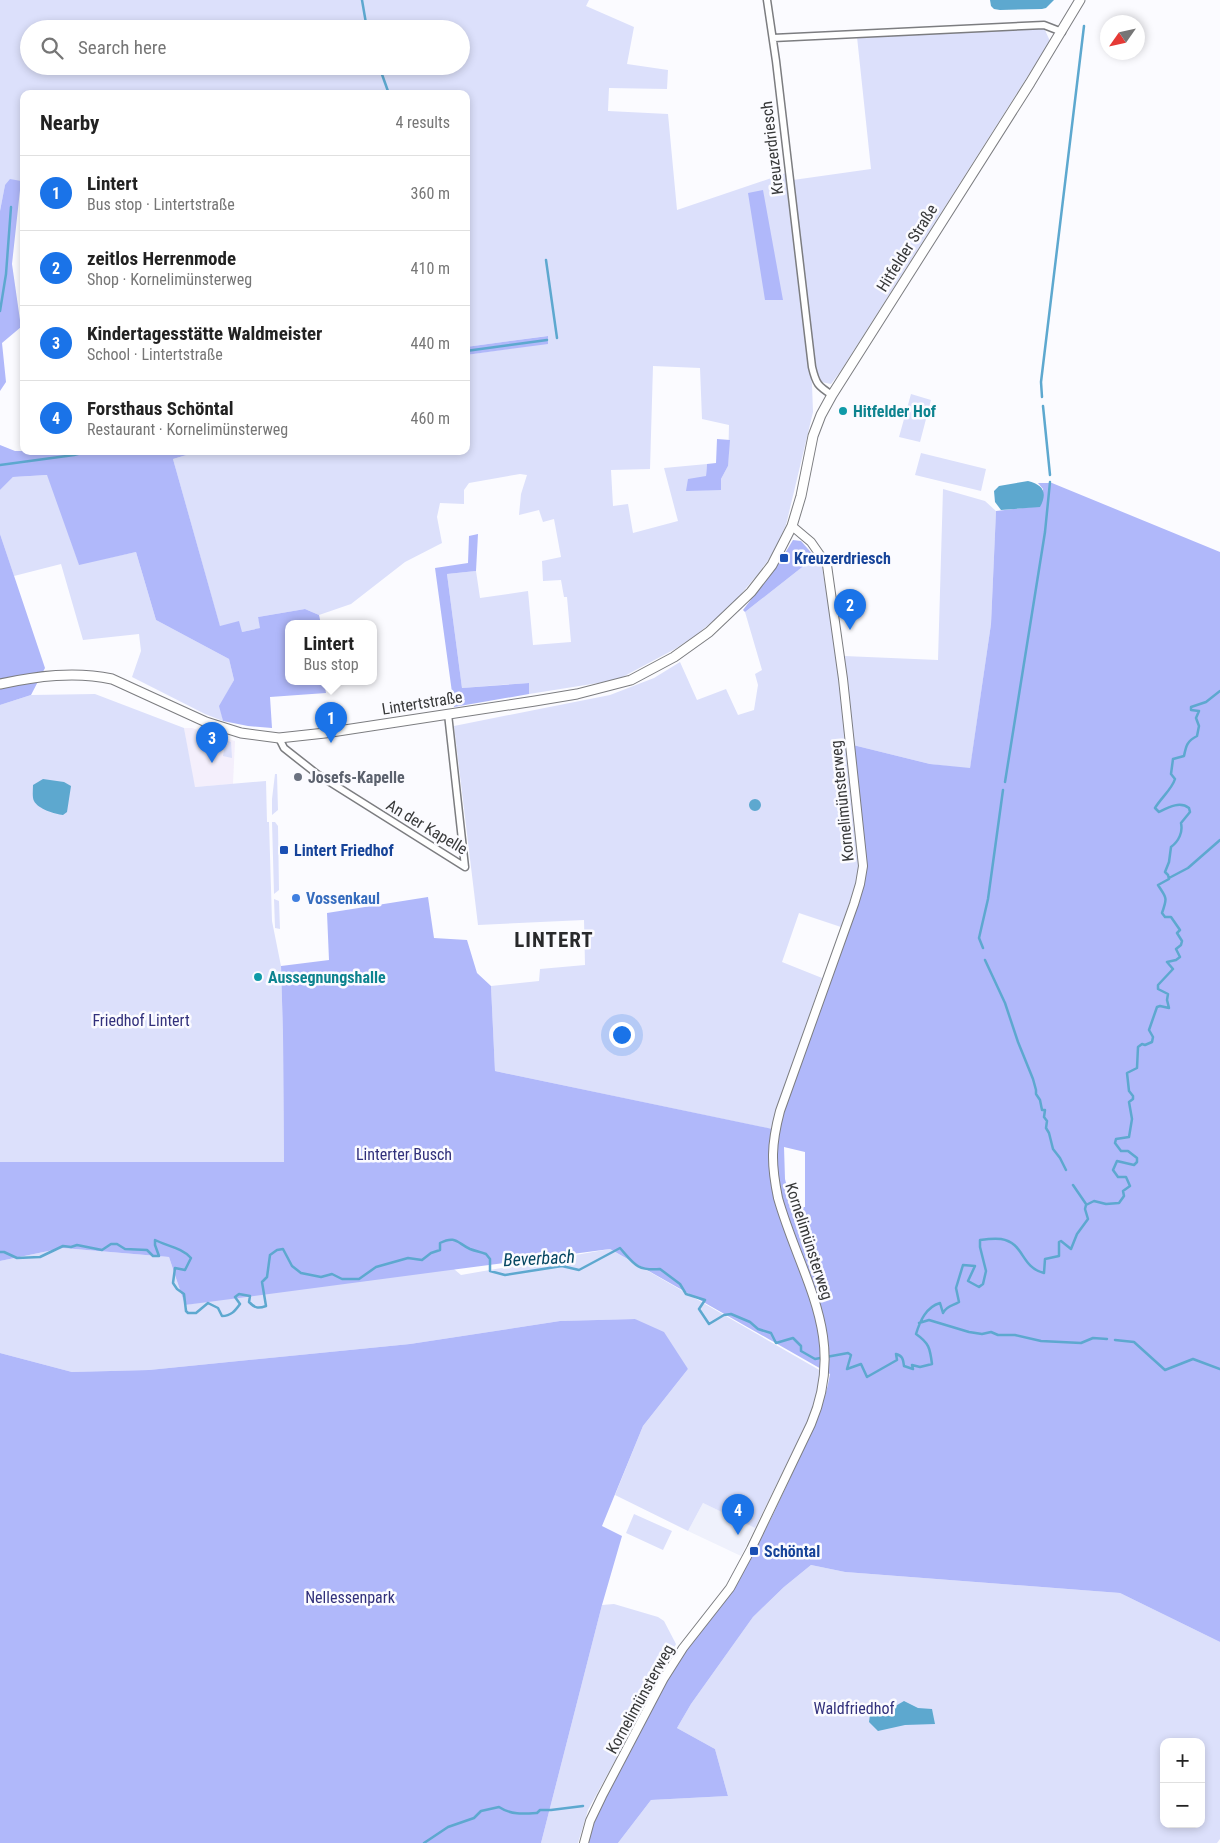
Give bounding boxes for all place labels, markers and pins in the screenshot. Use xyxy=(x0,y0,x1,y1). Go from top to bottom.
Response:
place label: Hitfelder Hof xyxy=(853,402,937,421)
marker: Hitfelder Hof xyxy=(837,405,849,417)
place label: Kreuzerdriesch xyxy=(794,549,891,568)
marker: Kreuzerdriesch xyxy=(778,552,790,564)
pin: 2 xyxy=(834,589,866,630)
pin: 1 xyxy=(315,702,347,743)
pin: 3 xyxy=(196,722,228,763)
place label: Josefs-Kapelle xyxy=(308,768,405,787)
marker: Josefs-Kapelle xyxy=(292,771,304,783)
place label: Lintert Friedhof xyxy=(294,841,395,860)
marker: Lintert Friedhof xyxy=(278,844,290,856)
place label: Vossenkaul xyxy=(306,889,380,908)
marker: Vossenkaul xyxy=(290,892,302,904)
place label: Aussegnungshalle xyxy=(268,968,386,987)
marker: Aussegnungshalle xyxy=(252,971,264,983)
pin: 4 xyxy=(722,1494,754,1535)
place label: Schöntal xyxy=(764,1542,820,1561)
marker: Schöntal xyxy=(748,1545,760,1557)

